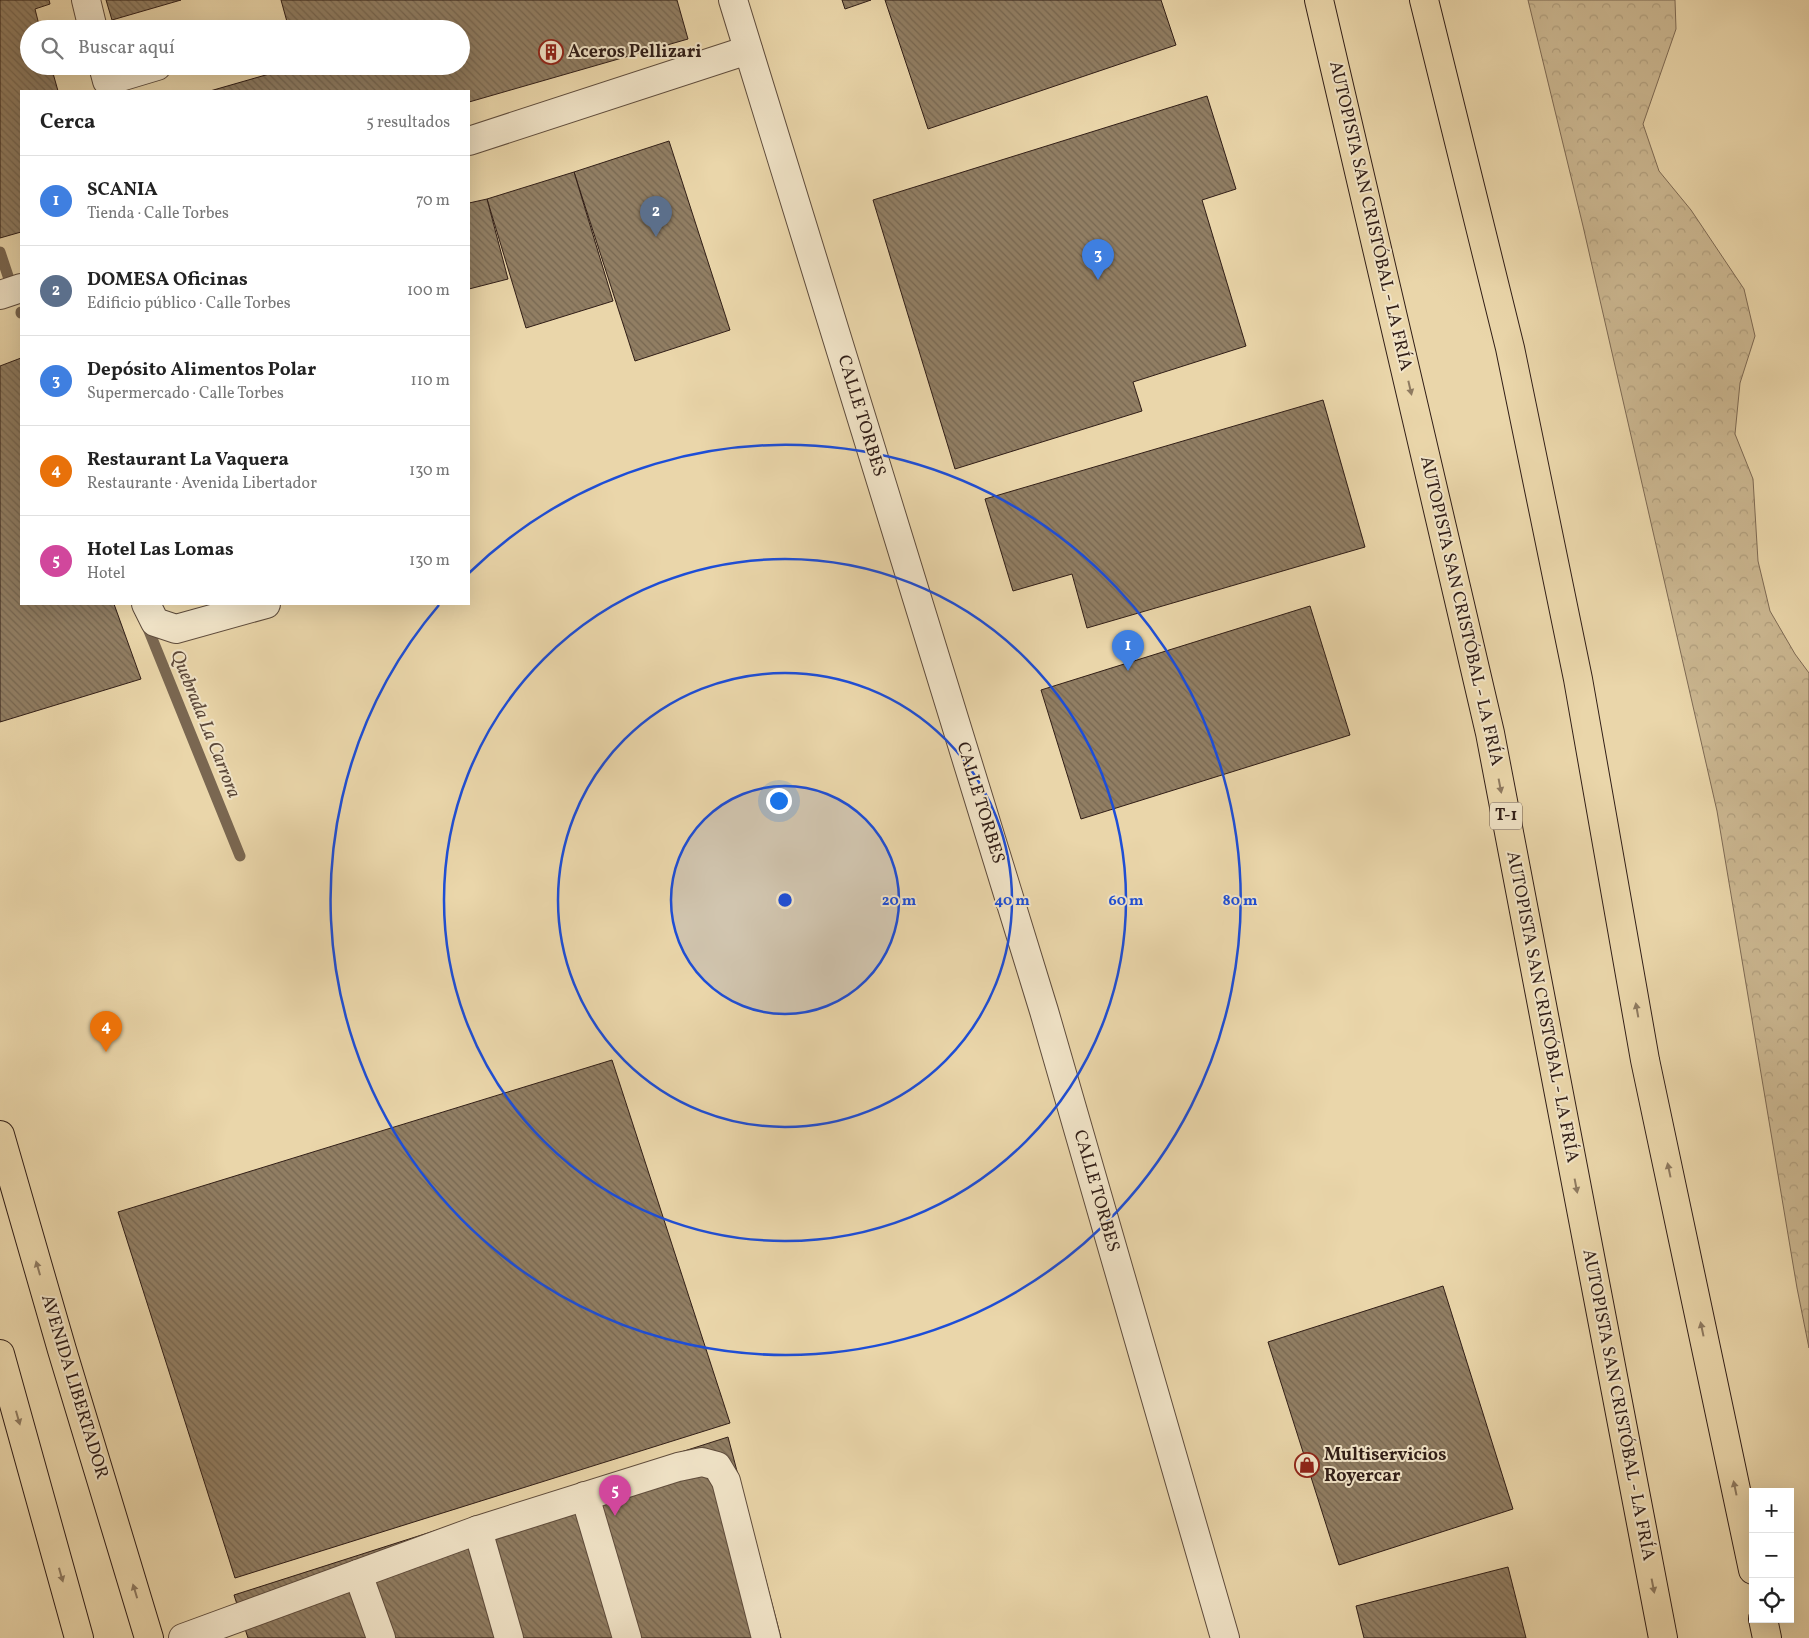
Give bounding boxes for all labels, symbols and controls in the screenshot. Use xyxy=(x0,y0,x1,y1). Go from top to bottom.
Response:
search box xyxy=(20,20,470,75)
icon: search xyxy=(38,34,66,62)
text: Buscar aquí xyxy=(78,35,175,61)
building icon: Aceros Pellizari xyxy=(538,39,564,65)
place label: Aceros Pellizari xyxy=(568,40,702,65)
street label: AUTOPISTA SAN CRISTÓBAL - LA FRÍA xyxy=(1322,59,1418,374)
text: Cerca xyxy=(40,108,95,137)
text: 5 resultados xyxy=(366,112,450,134)
text: SCANIA xyxy=(87,177,158,203)
text: 1 xyxy=(53,190,59,212)
text: 70 m xyxy=(416,190,450,212)
pin: 2 xyxy=(640,196,672,237)
text: Tienda · Calle Torbes xyxy=(87,203,229,225)
pin: 3 xyxy=(1082,239,1114,280)
text: DOMESA Oficinas xyxy=(87,267,248,293)
text: 2 xyxy=(52,280,60,302)
text: 100 m xyxy=(407,280,450,302)
text: Edificio público · Calle Torbes xyxy=(87,293,291,315)
street label: CALLE TORBES xyxy=(831,352,891,480)
text: Depósito Alimentos Polar xyxy=(87,357,316,383)
text: 3 xyxy=(52,370,60,392)
text: 110 m xyxy=(411,370,450,392)
one-way arrow xyxy=(1406,381,1414,396)
text: Supermercado · Calle Torbes xyxy=(87,383,284,405)
text: Restaurant La Vaquera xyxy=(87,447,289,473)
street label: AUTOPISTA SAN CRISTÓBAL - LA FRÍA xyxy=(1413,454,1509,769)
text: 4 xyxy=(51,460,61,482)
text: 130 m xyxy=(409,460,450,482)
text: Restaurante · Avenida Libertador xyxy=(87,473,317,495)
text: Hotel Las Lomas xyxy=(87,537,234,563)
text: 5 xyxy=(52,550,60,572)
text: 130 m xyxy=(409,550,450,572)
text: Hotel xyxy=(87,563,125,585)
pin: 1 xyxy=(1112,630,1144,671)
water label: Quebrada La Carrora xyxy=(163,646,247,802)
street label: CALLE TORBES xyxy=(950,739,1010,867)
one-way arrow xyxy=(1497,778,1505,794)
your location xyxy=(766,788,792,814)
road number: T-1 xyxy=(1490,802,1522,829)
street label: AUTOPISTA SAN CRISTÓBAL - LA FRÍA xyxy=(1499,849,1585,1165)
centre of rings xyxy=(776,891,794,909)
text: 20 m xyxy=(882,891,917,912)
text: 40 m xyxy=(994,891,1030,912)
text: 60 m xyxy=(1109,891,1144,912)
text: 80 m xyxy=(1223,891,1258,912)
one-way arrow xyxy=(1632,1002,1640,1018)
pin: 4 xyxy=(90,1011,122,1052)
street label: CALLE TORBES xyxy=(1067,1127,1125,1255)
one-way arrow xyxy=(1664,1161,1672,1177)
one-way arrow xyxy=(1572,1178,1580,1194)
street label: AUTOPISTA SAN CRISTÓBAL - LA FRÍA xyxy=(1575,1247,1661,1563)
one-way arrow xyxy=(34,1260,42,1275)
street label: AVENIDA LIBERTADOR xyxy=(34,1292,114,1482)
one-way arrow xyxy=(1698,1321,1706,1336)
one-way arrow xyxy=(14,1411,22,1426)
place label: Multiservicios Royercar xyxy=(1324,1443,1446,1489)
shop icon: Multiservicios Royercar xyxy=(1294,1452,1320,1478)
pin: 5 xyxy=(599,1475,631,1516)
one-way arrow xyxy=(1731,1479,1739,1495)
map controls xyxy=(1749,1488,1794,1623)
button: + xyxy=(1749,1488,1794,1533)
button: − xyxy=(1749,1533,1794,1578)
one-way arrow xyxy=(58,1567,66,1582)
button: locate xyxy=(1749,1578,1794,1623)
one-way arrow xyxy=(1649,1579,1657,1594)
one-way arrow xyxy=(130,1584,138,1599)

